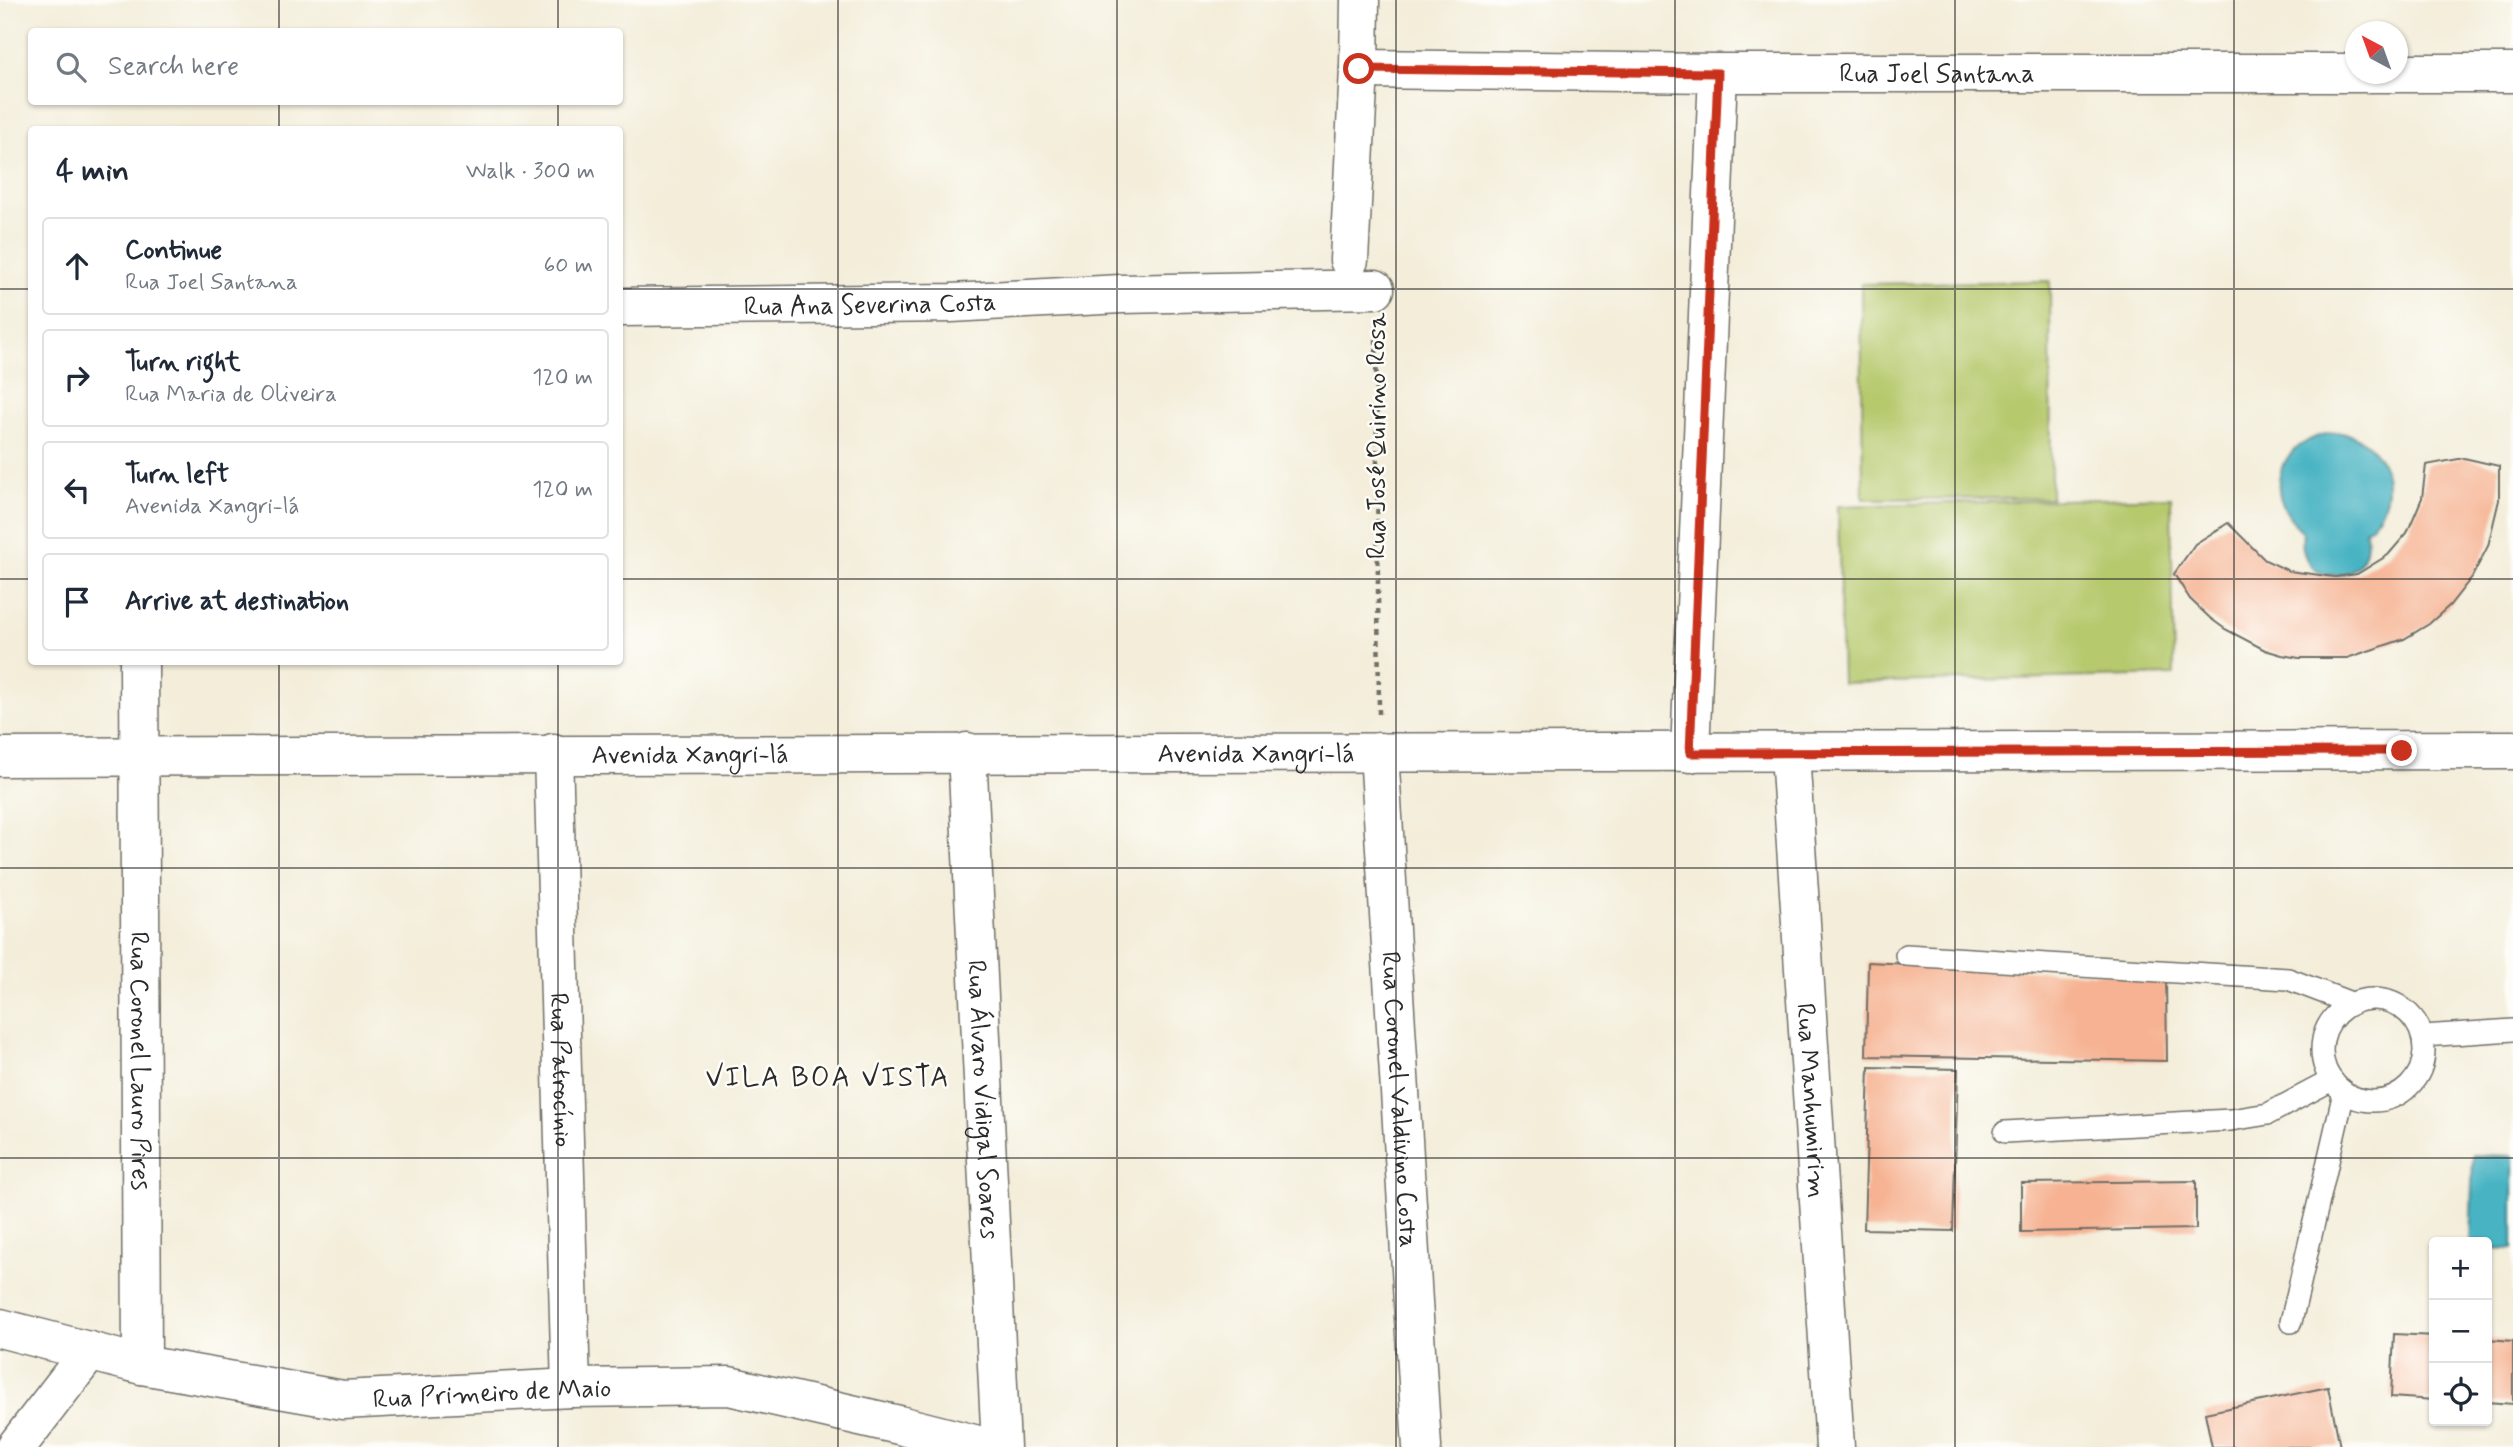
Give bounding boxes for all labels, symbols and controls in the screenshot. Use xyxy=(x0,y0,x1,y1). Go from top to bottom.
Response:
north arrow xyxy=(2345,21,2408,84)
search box xyxy=(28,28,623,105)
icon: search xyxy=(52,48,90,86)
text: Search here xyxy=(108,50,239,84)
route start xyxy=(1343,53,1374,84)
street label: Rua Joel Santana xyxy=(1839,58,2035,92)
text: 4 min xyxy=(56,152,129,191)
text: Walk · 300 m xyxy=(466,157,595,187)
text: Continue xyxy=(125,234,222,268)
icon: ahead xyxy=(58,247,96,285)
text: 60 m xyxy=(544,251,593,281)
text: Rua Joel Santana xyxy=(125,268,298,298)
street label: Rua Ana Severina Costa xyxy=(744,286,997,325)
street label: Rua José Quirino Rosa xyxy=(1361,312,1395,559)
text: Turn right xyxy=(125,346,241,380)
icon: right xyxy=(58,359,96,397)
text: 120 m xyxy=(532,363,593,393)
text: Rua Maria de Oliveira xyxy=(125,380,337,410)
text: Turn left xyxy=(125,458,229,492)
icon: left xyxy=(58,471,96,509)
text: 120 m xyxy=(532,475,593,505)
text: Avenida Xangri-lá xyxy=(125,492,299,522)
icon: arrive xyxy=(58,583,96,621)
text: Arrive at destination xyxy=(125,585,349,619)
route end xyxy=(2386,735,2417,766)
street label: Avenida Xangri-lá xyxy=(1157,738,1355,774)
street label: Avenida Xangri-lá xyxy=(591,739,789,775)
street label: Rua Coronel Lauro Pires xyxy=(121,931,156,1191)
street label: Rua Coronel Valdivino Costa xyxy=(1372,950,1425,1249)
street label: Rua Álvaro Vidigal Soares xyxy=(958,959,1006,1240)
street label: Rua Patrocínio xyxy=(541,992,579,1148)
street label: Rua Manhumirim xyxy=(1787,1002,1834,1199)
district label: VILA BOA VISTA xyxy=(706,1060,950,1097)
map controls xyxy=(2429,1237,2492,1426)
button: + xyxy=(2429,1237,2492,1300)
button: − xyxy=(2429,1300,2492,1363)
button: locate xyxy=(2429,1363,2492,1426)
street label: Rua Primeiro de Maio xyxy=(372,1372,612,1417)

